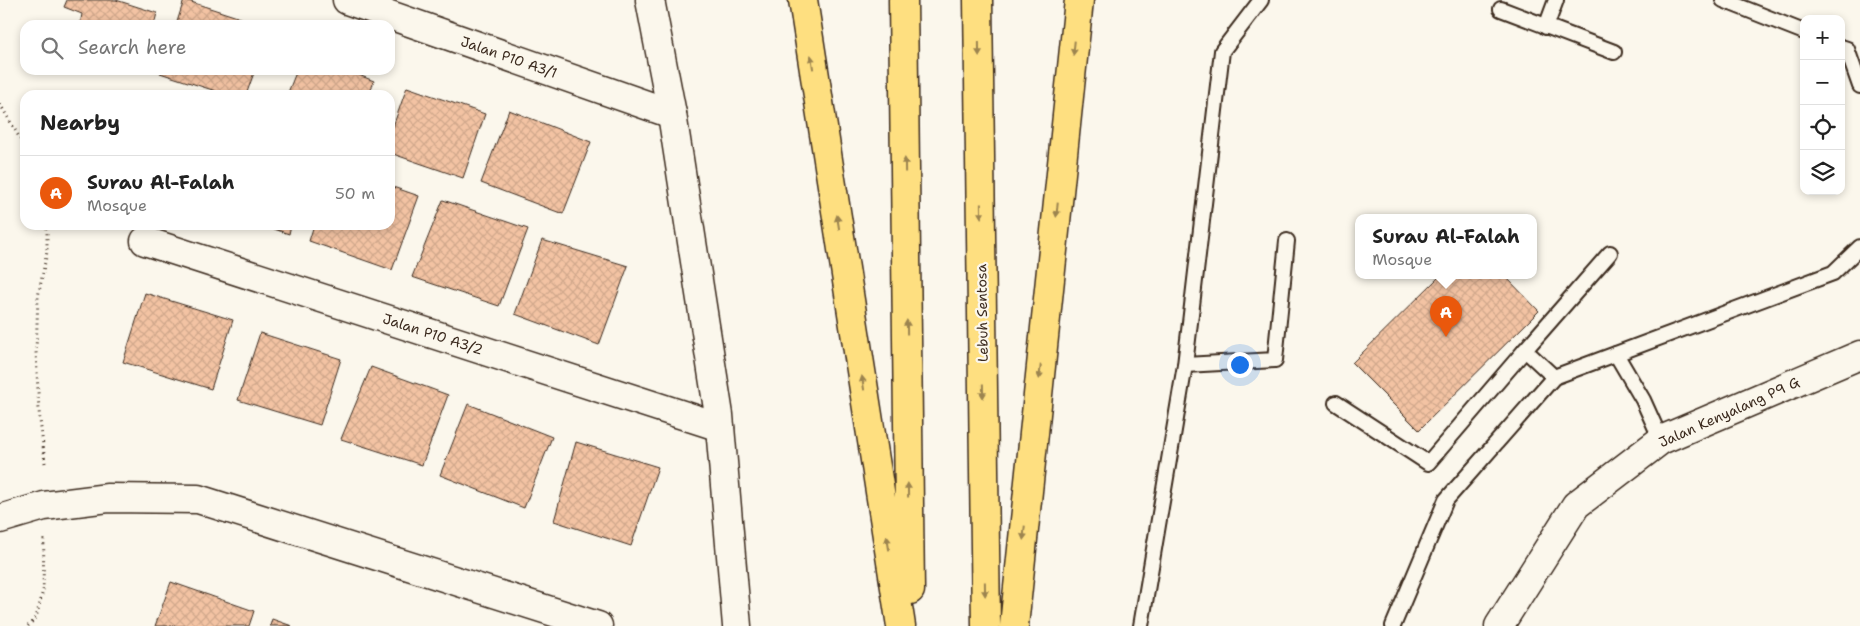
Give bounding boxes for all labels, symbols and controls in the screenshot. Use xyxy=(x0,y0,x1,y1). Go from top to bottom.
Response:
map controls xyxy=(1800,15,1845,195)
button: + xyxy=(1800,15,1845,60)
search box xyxy=(20,20,395,75)
street label: Jalan P10 A3/1 xyxy=(458,32,560,82)
icon: search xyxy=(38,34,66,62)
text: Search here xyxy=(78,35,187,60)
one-way arrow xyxy=(975,41,983,57)
one-way arrow xyxy=(1070,41,1078,57)
one-way arrow xyxy=(808,53,816,69)
button: − xyxy=(1800,60,1845,105)
button: locate xyxy=(1800,105,1845,150)
text: Nearby xyxy=(40,109,120,137)
button: layers xyxy=(1800,150,1845,195)
one-way arrow xyxy=(901,157,909,173)
text: Surau Al-Falah xyxy=(87,170,234,195)
text: A xyxy=(50,183,62,204)
text: 50 m xyxy=(335,183,375,204)
text: Mosque xyxy=(87,195,147,216)
one-way arrow xyxy=(1053,202,1061,218)
one-way arrow xyxy=(977,203,985,219)
one-way arrow xyxy=(833,214,841,230)
popup xyxy=(1355,214,1537,279)
text: Surau Al-Falah xyxy=(1372,224,1520,249)
text: Mosque xyxy=(1372,249,1432,270)
street label: Lebuh Sentosa xyxy=(972,263,992,362)
pin: A xyxy=(1430,296,1462,337)
street label: Jalan P10 A3/2 xyxy=(381,309,485,359)
one-way arrow xyxy=(903,319,911,335)
your location xyxy=(1227,352,1253,378)
one-way arrow xyxy=(1036,364,1044,380)
street label: Jalan Kenyalang P9 G xyxy=(1656,373,1803,451)
one-way arrow xyxy=(859,374,867,390)
one-way arrow xyxy=(979,383,987,399)
one-way arrow xyxy=(904,482,912,498)
one-way arrow xyxy=(1020,526,1028,542)
one-way arrow xyxy=(884,535,892,551)
one-way arrow xyxy=(982,581,990,597)

